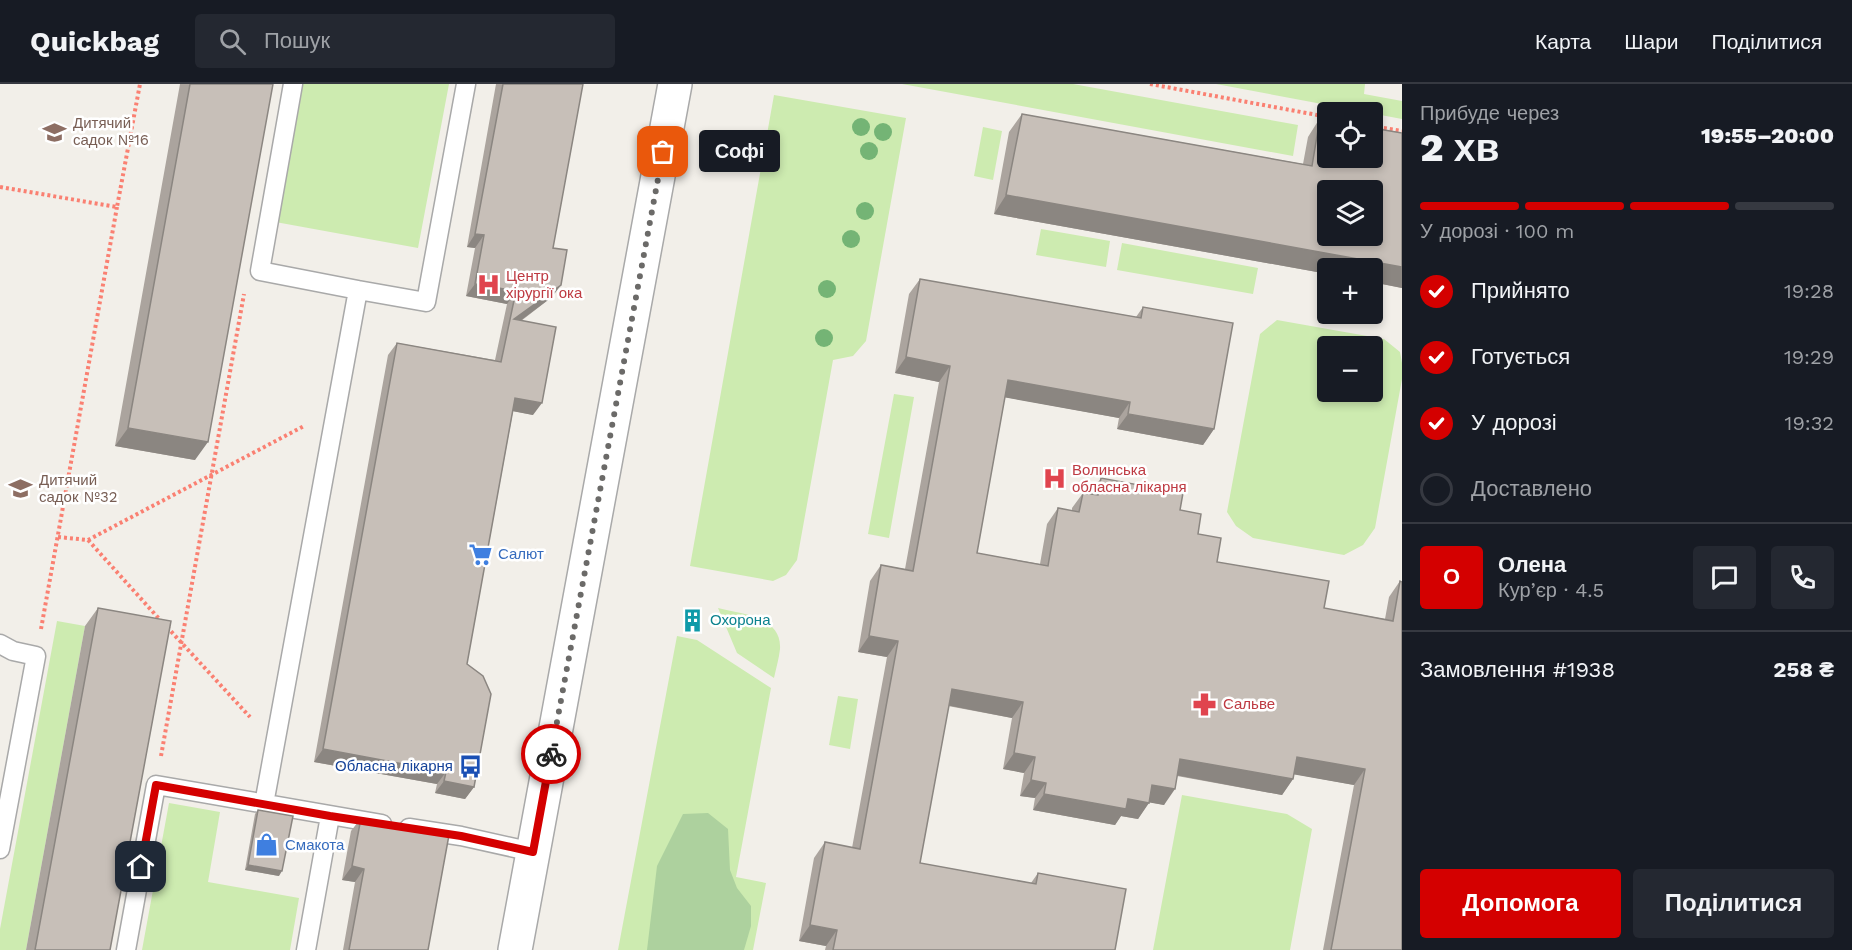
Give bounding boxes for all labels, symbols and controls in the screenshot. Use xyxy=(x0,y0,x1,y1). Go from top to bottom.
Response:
search box xyxy=(195,14,615,68)
text: Quickbag xyxy=(30,25,159,58)
icon: search xyxy=(216,25,249,58)
text: Пошук xyxy=(264,28,330,53)
text: Карта xyxy=(1535,29,1591,54)
text: Шари xyxy=(1624,29,1679,54)
text: Поділитися xyxy=(1712,29,1822,54)
text: Прибуде через xyxy=(1420,101,1559,125)
map controls xyxy=(1317,102,1383,402)
button: locate xyxy=(1317,102,1383,168)
place label: Дитячий садок №16 xyxy=(73,114,149,149)
school or university icon: Дитячий садок №16 xyxy=(42,119,68,145)
text: 19:55–20:00 xyxy=(1701,123,1834,148)
text: 2 хв xyxy=(1420,125,1500,170)
pin xyxy=(637,126,688,177)
callout: Софі xyxy=(699,131,780,173)
icon: bag xyxy=(646,135,679,168)
text: Софі xyxy=(715,139,764,163)
button: layers xyxy=(1317,180,1383,246)
text: У дорозі · 100 m xyxy=(1420,219,1574,243)
button: + xyxy=(1317,258,1383,324)
place label: Центр хірургії ока xyxy=(506,267,583,302)
hospital icon: Центр хірургії ока xyxy=(475,272,501,298)
icon: check xyxy=(1420,275,1453,308)
text: Прийнято xyxy=(1471,278,1570,303)
text: 19:28 xyxy=(1784,279,1834,303)
button: − xyxy=(1317,336,1383,402)
icon: check xyxy=(1420,341,1453,374)
text: Готується xyxy=(1471,344,1570,369)
text: 19:29 xyxy=(1784,345,1834,369)
icon: check xyxy=(1420,407,1453,440)
text: У дорозі xyxy=(1471,410,1557,435)
text: 19:32 xyxy=(1785,411,1834,435)
place label: Волинська обласна лікарня xyxy=(1072,461,1187,496)
hospital icon: Волинська обласна лікарня xyxy=(1041,466,1067,492)
place label: Дитячий садок №32 xyxy=(39,471,118,506)
school or university icon: Дитячий садок №32 xyxy=(8,476,34,502)
text: Доставлено xyxy=(1471,476,1592,501)
supermarket icon: Салют xyxy=(467,541,493,567)
place label: Салют xyxy=(498,545,544,563)
button: chat xyxy=(1693,546,1756,609)
button: phone xyxy=(1771,546,1834,609)
text: Олена xyxy=(1498,552,1566,577)
text: О xyxy=(1443,564,1460,589)
text: Кур’єр · 4.5 xyxy=(1498,578,1604,602)
building icon: Охорона xyxy=(679,607,705,633)
place label: Охорона xyxy=(710,611,771,629)
text: Замовлення #1938 xyxy=(1420,657,1615,682)
text: 258 ₴ xyxy=(1773,657,1834,682)
pharmacy icon: Сальве xyxy=(1192,691,1218,717)
place label: Сальве xyxy=(1223,695,1275,713)
courier xyxy=(521,724,581,784)
icon: bike xyxy=(535,738,568,771)
bus stop icon: Обласна лікарня xyxy=(458,753,484,779)
place label: Обласна лікарня xyxy=(335,757,453,775)
shop icon: Смакота xyxy=(254,832,280,858)
place label: Смакота xyxy=(285,836,345,854)
pin xyxy=(115,841,166,892)
icon: home xyxy=(124,850,157,883)
button: Допомога xyxy=(1420,869,1621,938)
button: Поділитися xyxy=(1633,869,1834,938)

